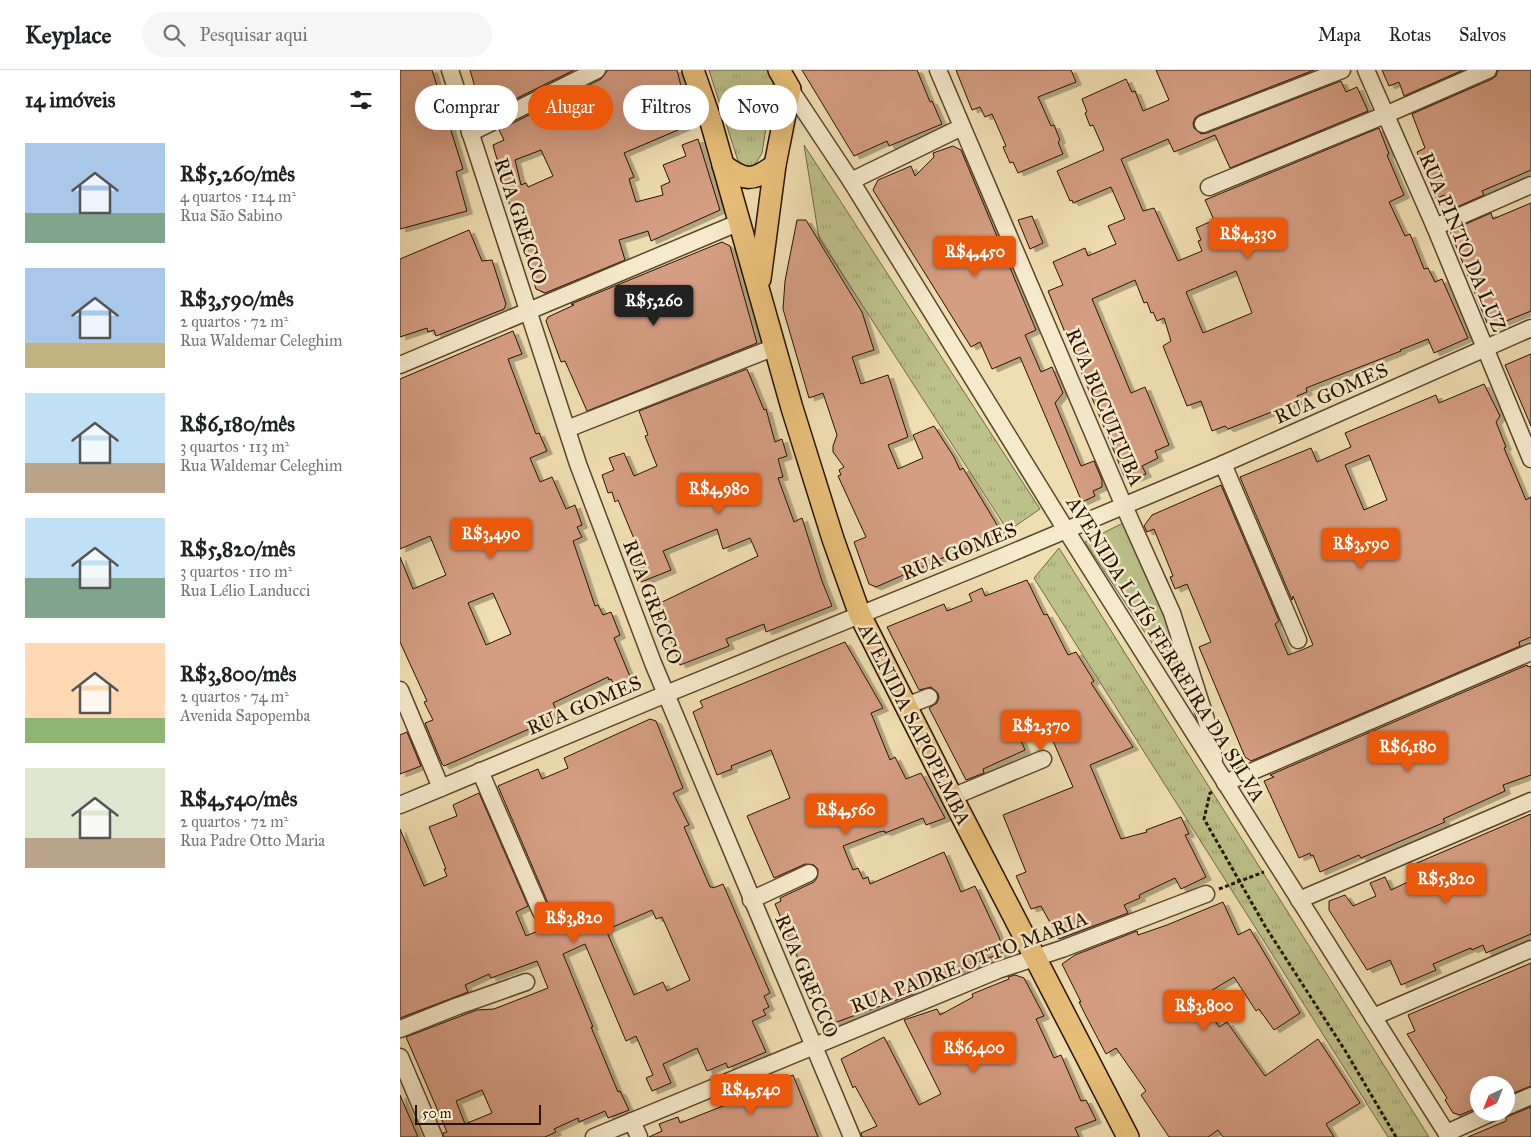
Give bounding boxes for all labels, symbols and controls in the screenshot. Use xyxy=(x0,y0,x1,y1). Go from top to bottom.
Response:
search box xyxy=(142,12,492,57)
text: Keyplace xyxy=(25,20,112,50)
icon: search xyxy=(160,21,188,49)
text: Pesquisar aqui xyxy=(200,23,308,46)
text: Mapa xyxy=(1318,24,1361,46)
text: Rotas xyxy=(1389,24,1431,46)
text: Salvos xyxy=(1459,24,1506,46)
chip: Comprar xyxy=(415,85,518,130)
chip: Alugar xyxy=(528,85,613,130)
chip: Filtros xyxy=(623,85,709,130)
chip: Novo xyxy=(719,85,797,130)
icon: filters xyxy=(347,86,375,114)
text: 14 imóveis xyxy=(25,87,115,113)
street label: RUA PINTO DA LUZ xyxy=(1414,149,1512,335)
street label: RUA GRECCO xyxy=(489,155,553,287)
text: R$5,260/mês xyxy=(180,161,295,187)
icon: home xyxy=(65,163,125,223)
text: 4 quartos · 124 m² xyxy=(180,187,296,206)
text: Rua São Sabino xyxy=(180,206,282,225)
pin: R$4,330 xyxy=(1202,218,1294,260)
text: R$4,330 xyxy=(1220,224,1276,243)
pin: R$4,450 xyxy=(929,236,1021,278)
text: R$4,450 xyxy=(945,242,1005,261)
pin: R$5,260 xyxy=(608,284,700,327)
text: R$3,590/mês xyxy=(180,286,294,312)
icon: home xyxy=(65,288,125,348)
text: R$5,260 xyxy=(625,291,683,310)
text: 2 quartos · 72 m² xyxy=(180,312,288,331)
street label: RUA BUCUITUBA xyxy=(1061,324,1149,490)
text: Rua Waldemar Celeghim xyxy=(180,331,342,350)
street label: RUA GOMES xyxy=(1270,357,1392,429)
text: R$6,180/mês xyxy=(180,411,295,437)
icon: home xyxy=(65,413,125,473)
text: 3 quartos · 113 m² xyxy=(180,437,289,456)
text: Rua Waldemar Celeghim xyxy=(180,456,342,475)
pin: R$4,980 xyxy=(673,472,765,515)
text: R$4,980 xyxy=(689,479,749,498)
street label: AVENIDA LUÍS FERREIRA DA SILVA xyxy=(1061,490,1272,807)
street label: RUA GOMES xyxy=(898,517,1020,585)
pin: R$3,490 xyxy=(445,518,537,560)
text: R$3,490 xyxy=(462,524,520,543)
pin: R$3,590 xyxy=(1315,528,1407,570)
text: R$3,590 xyxy=(1333,534,1389,553)
text: R$5,820/mês xyxy=(180,536,295,562)
street label: RUA GRECCO xyxy=(618,536,688,668)
icon: home xyxy=(65,538,125,598)
text: 3 quartos · 110 m² xyxy=(180,562,292,581)
text: Rua Lélio Landucci xyxy=(180,581,310,600)
street label: AVENIDA SAPOPEMBA xyxy=(853,618,977,829)
text: R$3,800/mês xyxy=(180,661,296,687)
icon: home xyxy=(65,663,125,723)
street label: RUA GOMES xyxy=(523,670,645,740)
text: 2 quartos · 74 m² xyxy=(180,687,289,706)
text: Avenida Sapopemba xyxy=(180,706,310,725)
pin: R$2,370 xyxy=(995,710,1087,752)
text: R$2,370 xyxy=(1012,716,1070,735)
pin: R$6,180 xyxy=(1362,730,1454,773)
text: R$6,180 xyxy=(1379,737,1437,756)
text: R$4,540/mês xyxy=(180,786,297,812)
icon: home xyxy=(65,788,125,848)
pin: R$4,560 xyxy=(800,794,892,836)
text: R$4,560 xyxy=(817,800,875,819)
text: 2 quartos · 72 m² xyxy=(180,812,288,831)
text: Rua Padre Otto Maria xyxy=(180,831,325,850)
pin: R$5,820 xyxy=(1400,862,1492,905)
text: R$5,820 xyxy=(1417,869,1475,888)
pin: R$3,820 xyxy=(528,902,620,944)
street label: RUA PADRE OTTO MARIA xyxy=(847,906,1091,1018)
text: R$3,820 xyxy=(545,908,603,927)
street label: RUA GRECCO xyxy=(770,911,844,1041)
pin: R$3,800 xyxy=(1158,990,1250,1032)
text: R$3,800 xyxy=(1175,996,1233,1015)
pin: R$6,400 xyxy=(928,1032,1020,1074)
text: R$6,400 xyxy=(943,1038,1005,1057)
pin: R$4,540 xyxy=(705,1074,797,1116)
north arrow xyxy=(1470,1076,1515,1121)
map controls xyxy=(1470,1076,1515,1121)
text: R$4,540 xyxy=(721,1080,781,1099)
scale bar xyxy=(415,1102,541,1125)
text: 50 m xyxy=(422,1105,451,1122)

